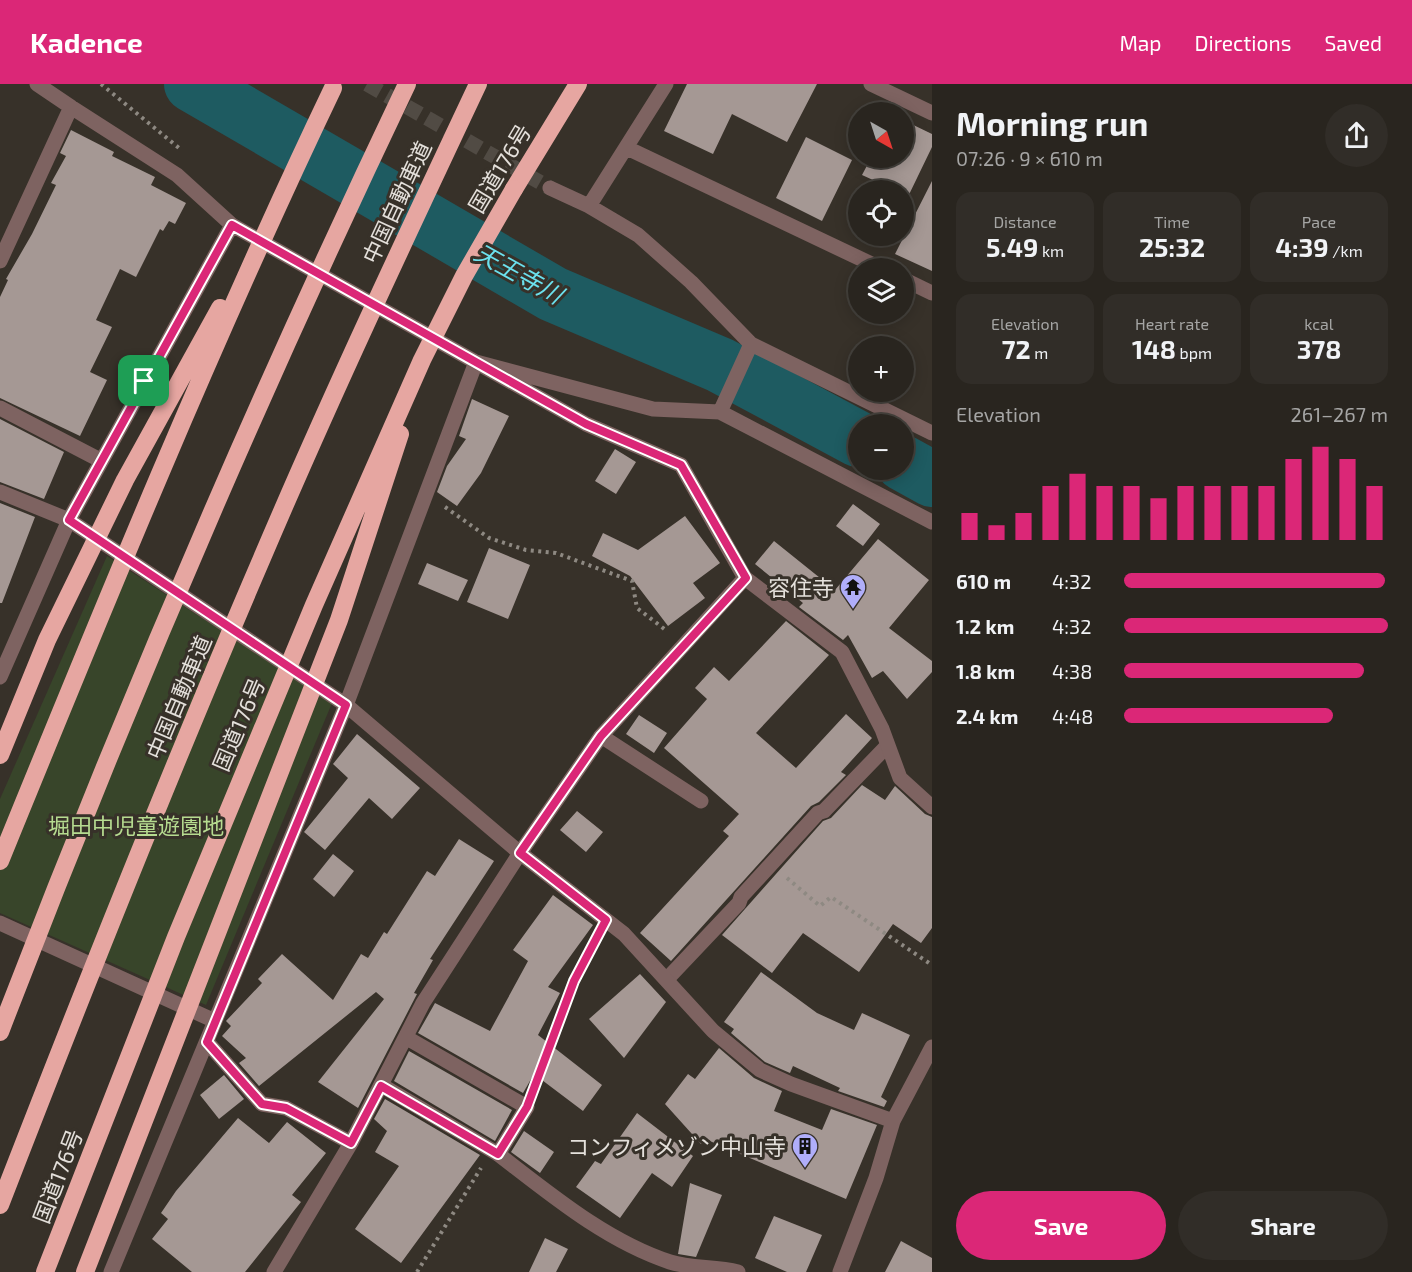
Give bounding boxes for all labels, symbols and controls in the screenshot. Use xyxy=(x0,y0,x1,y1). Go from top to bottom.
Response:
text: Kadence xyxy=(30,25,143,59)
text: Map xyxy=(1119,30,1162,55)
text: Directions xyxy=(1195,30,1291,55)
text: Saved xyxy=(1324,30,1382,55)
north arrow xyxy=(848,102,914,168)
map controls xyxy=(848,102,914,480)
text: Morning run xyxy=(956,103,1148,143)
button: share xyxy=(1325,104,1388,167)
street label: 国道176号 xyxy=(462,119,536,217)
street label: 中国自動車道 xyxy=(356,137,436,267)
text: 07:26 · 9 × 610 m xyxy=(956,146,1103,170)
button: locate xyxy=(848,180,914,246)
text: Distance xyxy=(993,212,1057,231)
text: Time xyxy=(1154,212,1190,231)
text: Pace xyxy=(1302,212,1336,231)
text: 5.49 xyxy=(986,231,1038,262)
text: 25:32 xyxy=(1139,231,1205,262)
text: 4:39 xyxy=(1275,231,1329,262)
water label: 天王寺川 xyxy=(470,237,571,310)
text: km xyxy=(1038,241,1064,260)
text: /km xyxy=(1329,241,1363,260)
button: layers xyxy=(848,258,914,324)
text: Elevation xyxy=(991,314,1059,333)
text: Heart rate xyxy=(1135,314,1209,333)
text: kcal xyxy=(1304,314,1334,333)
text: 72 xyxy=(1002,333,1031,364)
text: 148 xyxy=(1132,333,1176,364)
text: 378 xyxy=(1297,333,1341,364)
button: + xyxy=(848,336,914,402)
text: m xyxy=(1031,343,1048,362)
text: bpm xyxy=(1176,343,1212,362)
pin xyxy=(118,355,169,406)
icon: arrive xyxy=(127,364,160,397)
text: Elevation xyxy=(956,402,1041,426)
text: 261–267 m xyxy=(1291,402,1388,426)
button: − xyxy=(848,414,914,480)
text: 610 m xyxy=(956,569,1011,593)
text: 4:32 xyxy=(1052,569,1091,593)
temple icon: 容住寺 xyxy=(838,572,868,610)
place label: 容住寺 xyxy=(768,574,834,600)
text: 1.2 km xyxy=(956,614,1014,638)
text: 4:32 xyxy=(1052,614,1091,638)
street label: 中国自動車道 xyxy=(140,631,216,763)
text: 1.8 km xyxy=(956,659,1015,683)
text: 4:38 xyxy=(1052,659,1092,683)
street label: 国道176号 xyxy=(207,674,269,774)
text: 2.4 km xyxy=(956,704,1018,728)
text: 4:48 xyxy=(1052,704,1093,728)
park label: 堀田中児童遊園地 xyxy=(48,812,224,838)
street label: 国道176号 xyxy=(27,1125,87,1227)
building icon: コンフィメゾン中山寺 xyxy=(790,1131,820,1169)
place label: コンフィメゾン中山寺 xyxy=(567,1133,786,1159)
button: Save xyxy=(956,1191,1166,1260)
button: Share xyxy=(1178,1191,1388,1260)

